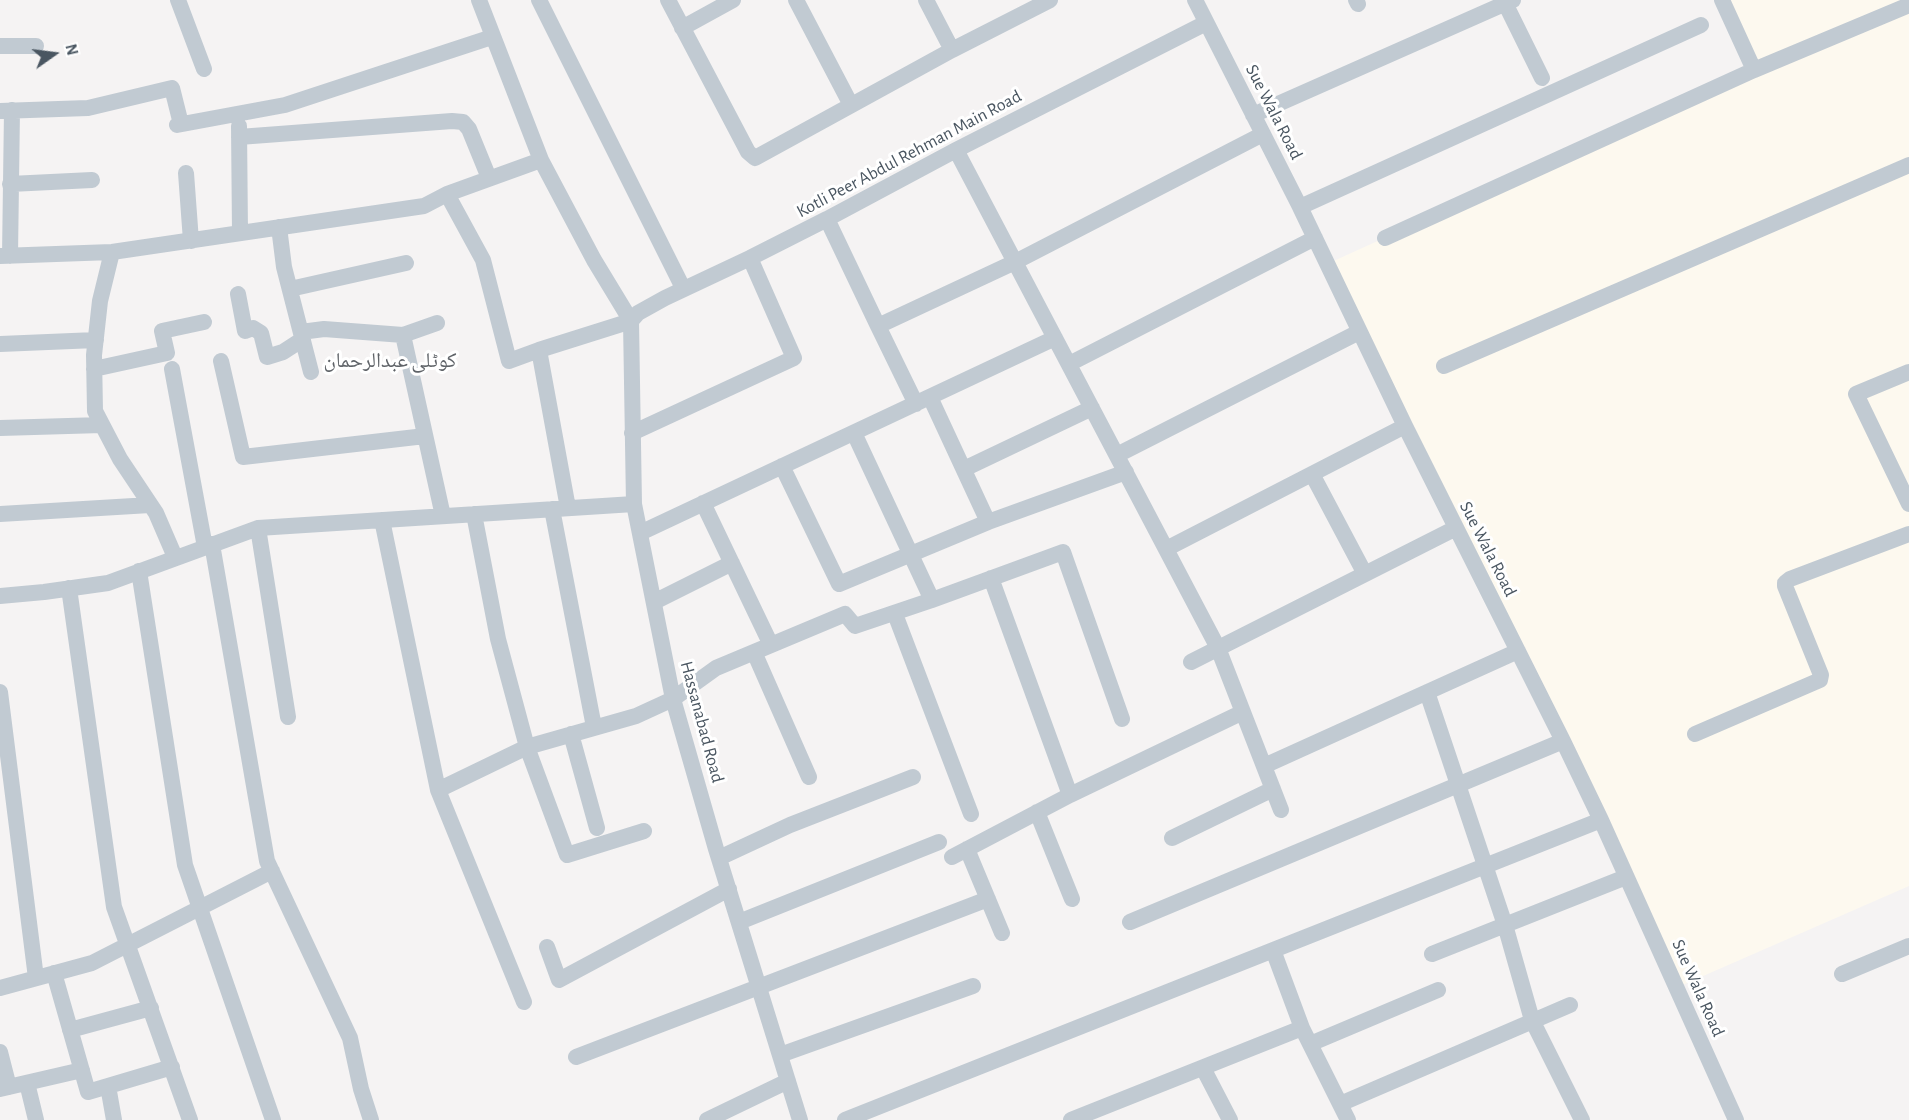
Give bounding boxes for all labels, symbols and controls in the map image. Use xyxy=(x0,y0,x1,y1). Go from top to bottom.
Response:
north arrow xyxy=(24,24,84,84)
text: N xyxy=(62,42,81,57)
street label: Sue Wala Road xyxy=(1241,61,1307,163)
street label: Kotli Peer Abdul Rehman Main Road xyxy=(793,85,1025,223)
district label: کوٹلی عبدالرحمان xyxy=(323,348,457,374)
street label: Sue Wala Road xyxy=(1455,498,1521,600)
street label: Hassanabad Road xyxy=(675,659,729,785)
street label: Sue Wala Road xyxy=(1667,936,1729,1040)

